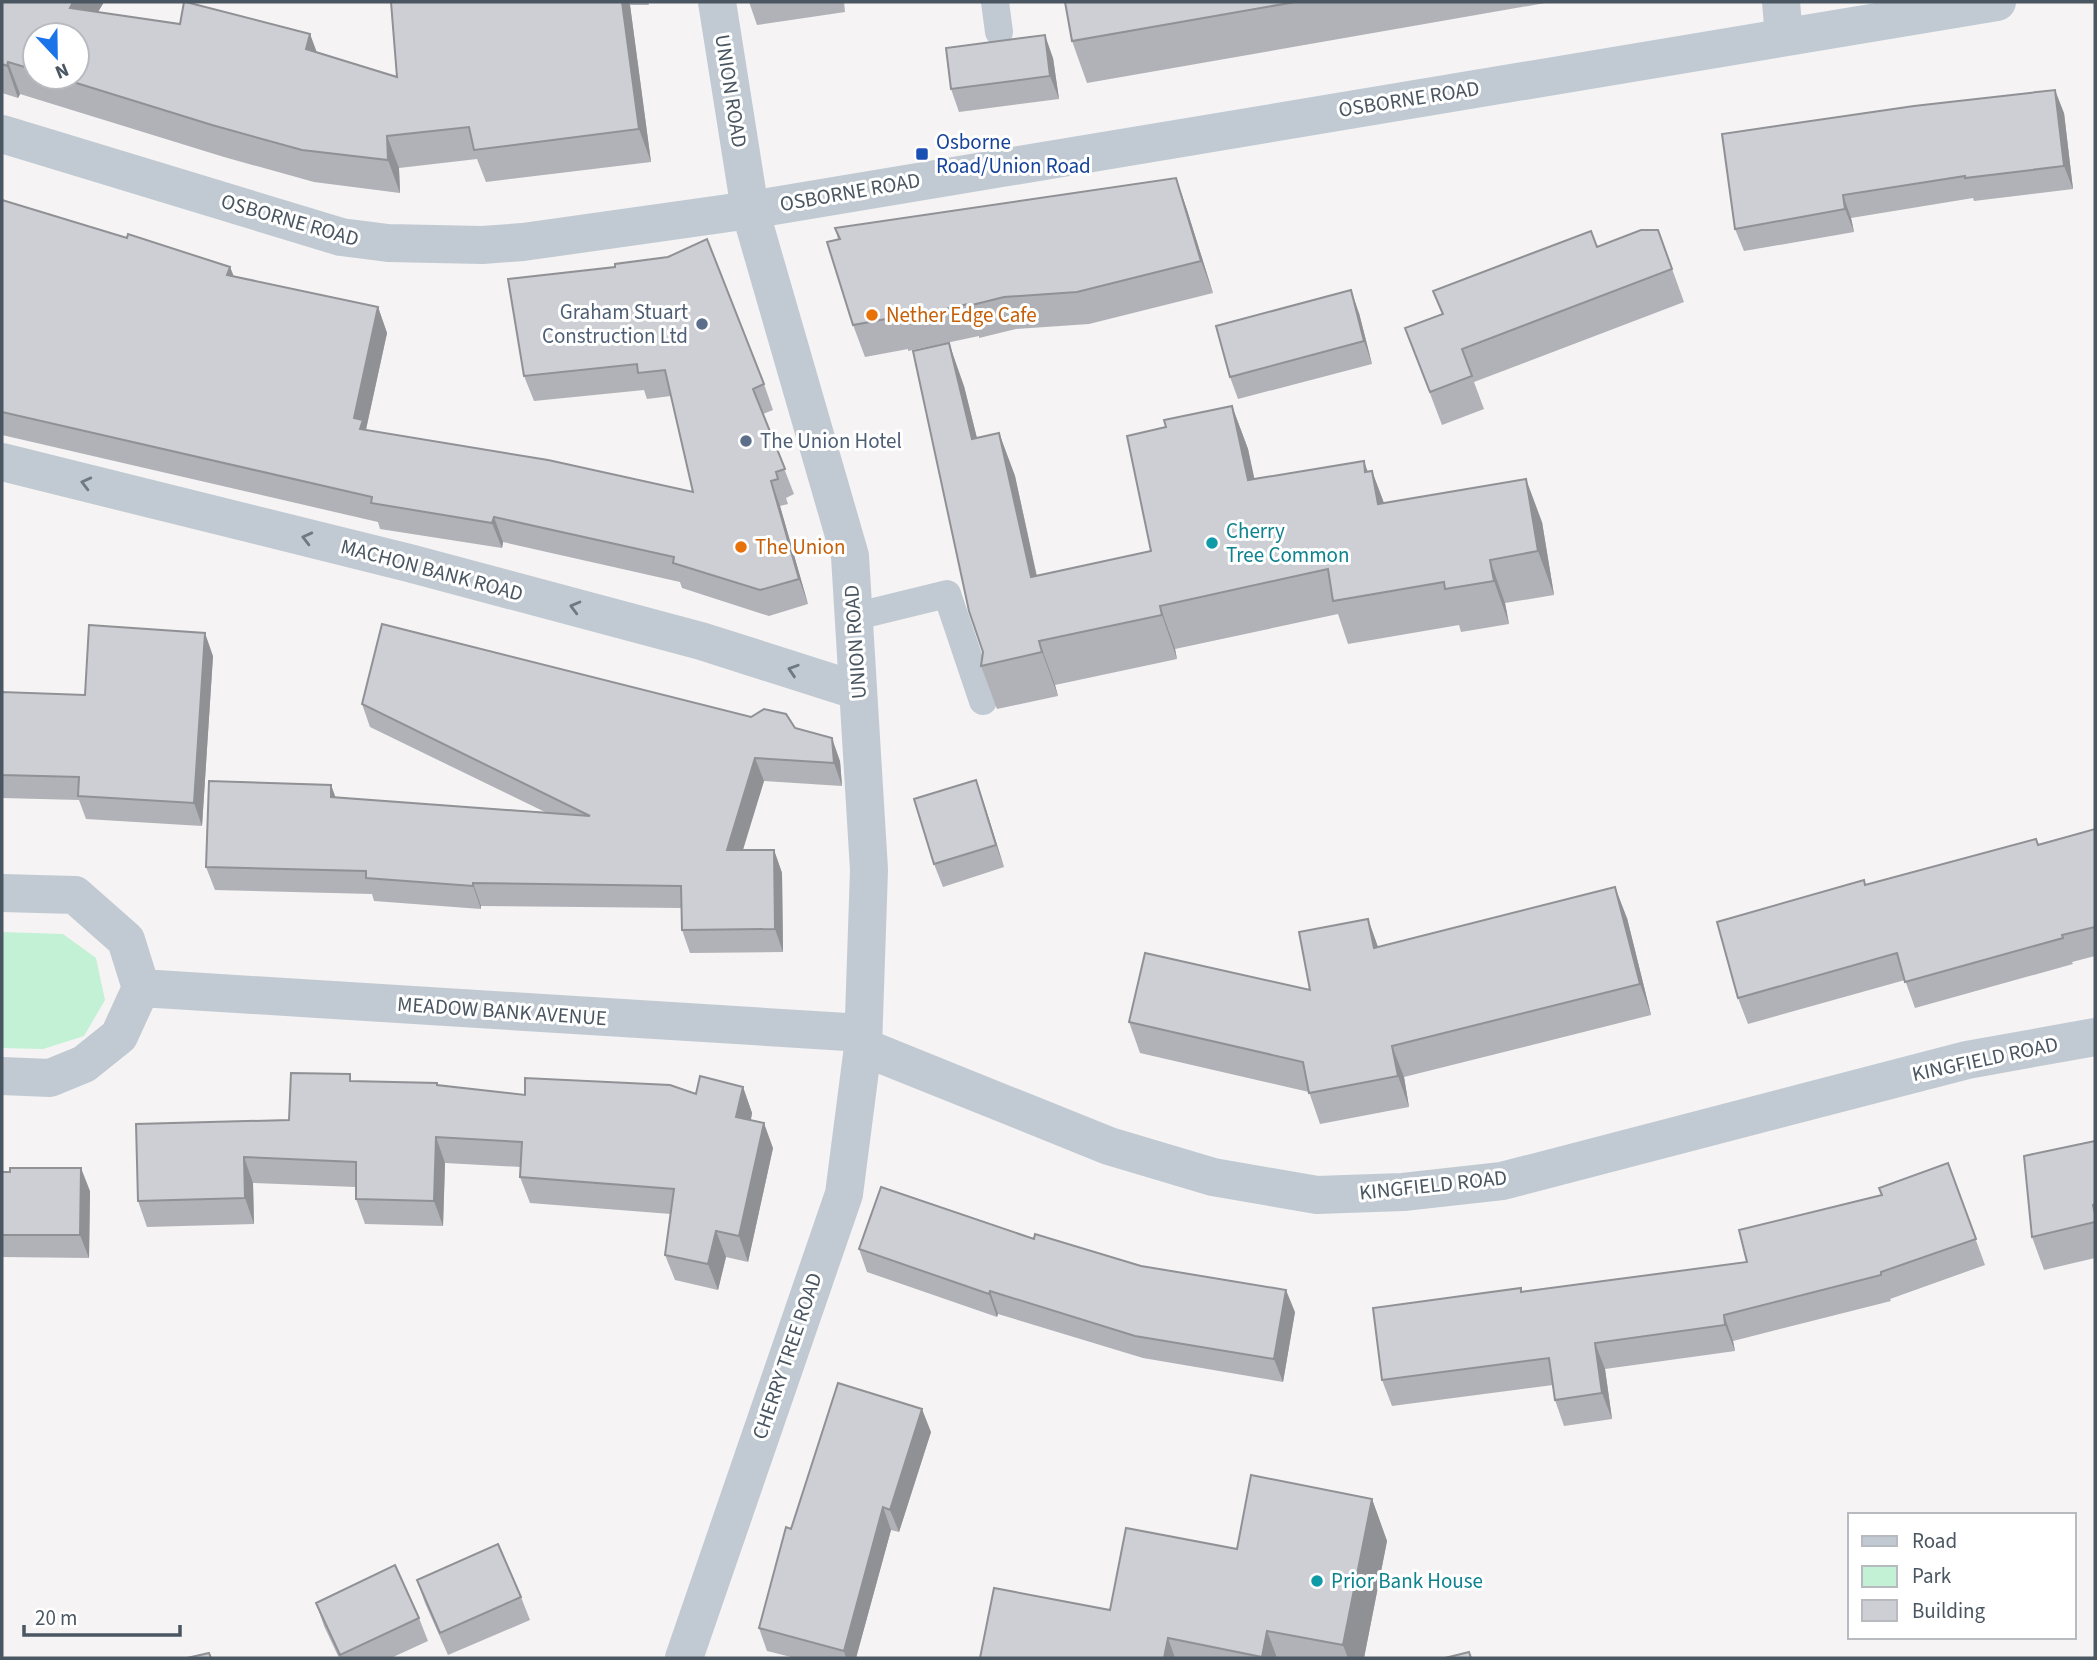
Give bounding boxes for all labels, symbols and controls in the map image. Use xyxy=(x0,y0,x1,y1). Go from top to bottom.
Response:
north arrow xyxy=(21,21,91,91)
street label: UNION ROAD xyxy=(707,32,755,150)
text: N xyxy=(51,55,73,85)
street label: OSBORNE ROAD xyxy=(1336,73,1482,125)
place label: Osborne Road/Union Road xyxy=(936,127,1091,181)
marker: Osborne Road/Union Road xyxy=(914,146,930,162)
street label: OSBORNE ROAD xyxy=(777,165,923,219)
street label: OSBORNE ROAD xyxy=(217,186,363,254)
place label: Graham Stuart Construction Ltd xyxy=(542,297,688,351)
place label: Nether Edge Cafe xyxy=(886,300,1037,330)
marker: Nether Edge Cafe xyxy=(864,307,880,323)
marker: Graham Stuart Construction Ltd xyxy=(694,316,710,332)
place label: The Union Hotel xyxy=(760,426,902,456)
marker: The Union Hotel xyxy=(738,433,754,449)
one-way arrow xyxy=(80,477,92,491)
place label: Cherry Tree Common xyxy=(1226,516,1349,570)
street label: MACHON BANK ROAD xyxy=(338,531,526,609)
one-way arrow xyxy=(301,532,313,546)
place label: The Union xyxy=(755,532,845,562)
marker: Cherry Tree Common xyxy=(1204,535,1220,551)
marker: The Union xyxy=(733,539,749,555)
street label: UNION ROAD xyxy=(836,584,874,700)
one-way arrow xyxy=(569,601,581,615)
one-way arrow xyxy=(787,664,800,678)
street label: MEADOW BANK AVENUE xyxy=(396,989,608,1033)
street label: KINGFIELD ROAD xyxy=(1909,1029,2061,1089)
street label: KINGFIELD ROAD xyxy=(1358,1162,1508,1208)
street label: CHERRY TREE ROAD xyxy=(744,1269,830,1443)
legend xyxy=(1848,1513,2076,1639)
text: Road xyxy=(1912,1526,1957,1556)
text: Park xyxy=(1912,1561,1952,1591)
place label: Prior Bank House xyxy=(1331,1566,1483,1596)
marker: Prior Bank House xyxy=(1309,1573,1325,1589)
scale bar xyxy=(24,1594,180,1638)
text: Building xyxy=(1912,1596,1986,1626)
text: 20 m xyxy=(35,1603,77,1633)

